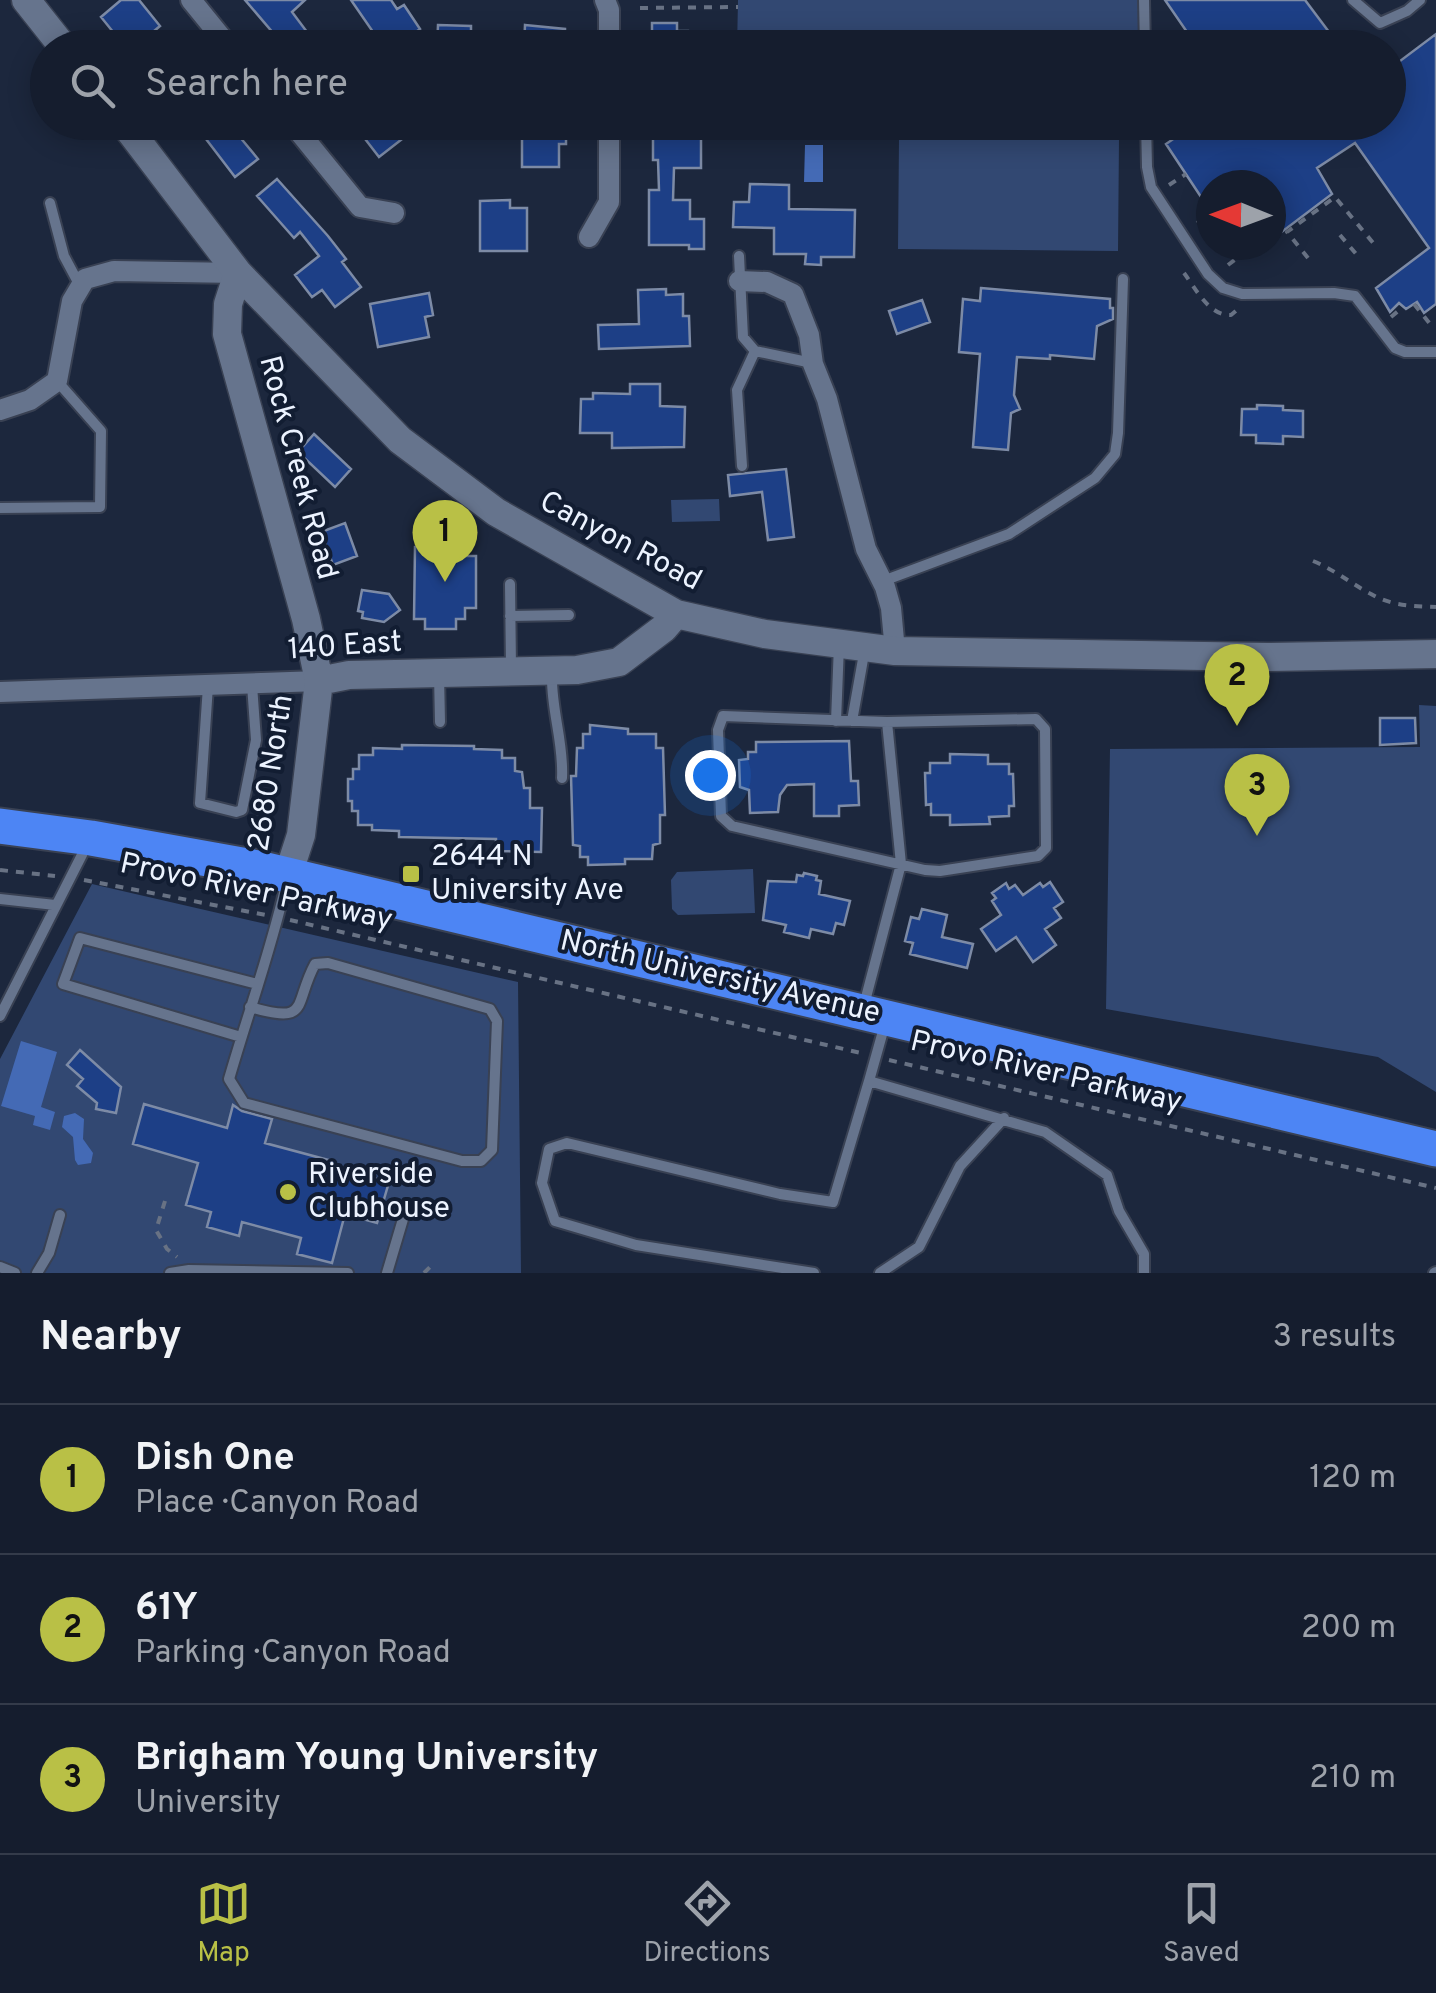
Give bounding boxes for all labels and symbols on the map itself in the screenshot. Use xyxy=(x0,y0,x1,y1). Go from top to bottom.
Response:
north arrow xyxy=(1196,170,1286,260)
street label: Rock Creek Road xyxy=(249,352,345,584)
street label: Canyon Road xyxy=(533,484,707,600)
pin: 1 xyxy=(412,500,478,582)
street label: 140 East xyxy=(287,625,403,669)
pin: 2 xyxy=(1204,644,1270,726)
street label: 2680 North xyxy=(241,692,303,854)
your location xyxy=(685,750,736,801)
pin: 3 xyxy=(1224,754,1290,836)
place label: 2644 N University Ave xyxy=(431,839,624,910)
street label: Provo River Parkway xyxy=(116,846,396,940)
marker: 2644 N University Ave xyxy=(400,863,422,885)
street label: North University Avenue xyxy=(556,923,884,1033)
street label: Provo River Parkway xyxy=(907,1024,1185,1122)
place label: Riverside Clubhouse xyxy=(308,1157,450,1228)
marker: Riverside Clubhouse xyxy=(277,1181,299,1203)

